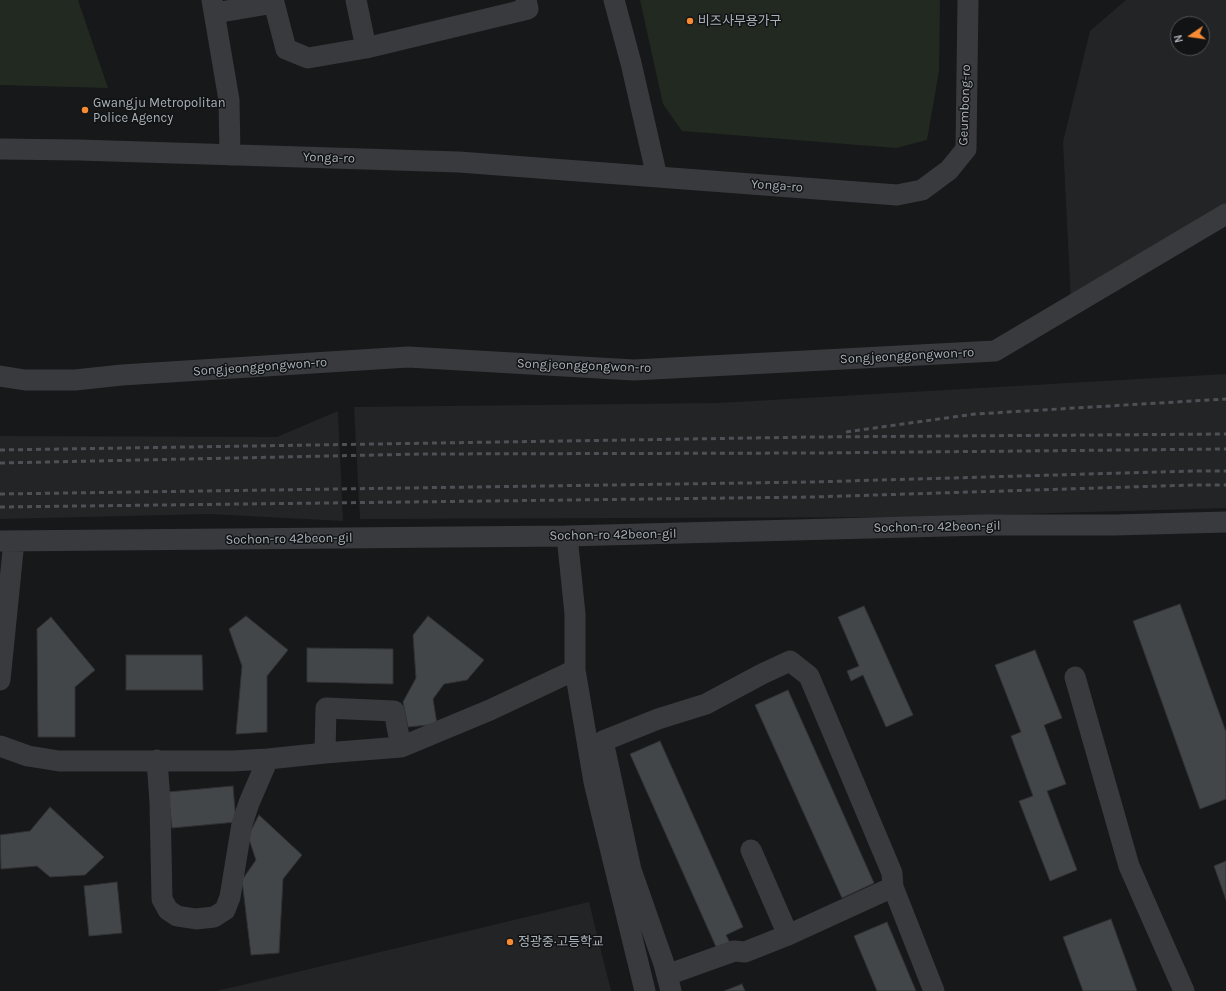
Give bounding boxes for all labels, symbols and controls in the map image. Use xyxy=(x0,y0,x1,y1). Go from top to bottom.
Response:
place label: 비즈사무용가구 xyxy=(698,13,782,29)
marker: 비즈사무용가구 xyxy=(685,16,695,26)
north arrow xyxy=(1170,16,1210,56)
text: N xyxy=(1172,33,1186,44)
street label: Geumbong-ro xyxy=(956,64,974,146)
place label: Gwangju Metropolitan Police Agency xyxy=(93,95,226,126)
marker: Gwangju Metropolitan Police Agency xyxy=(80,105,90,115)
street label: Yonga-ro xyxy=(303,149,355,167)
street label: Yonga-ro xyxy=(750,176,804,196)
street label: Songjeonggongwon-ro xyxy=(839,345,975,367)
street label: Songjeonggongwon-ro xyxy=(192,355,328,379)
street label: Songjeonggongwon-ro xyxy=(517,356,651,376)
street label: Sochon-ro 42beon-gil xyxy=(873,518,1001,536)
street label: Sochon-ro 42beon-gil xyxy=(549,526,677,544)
street label: Sochon-ro 42beon-gil xyxy=(225,530,353,548)
place label: 정광중·고등학교 xyxy=(518,934,604,950)
marker: 정광중·고등학교 xyxy=(505,937,515,947)

